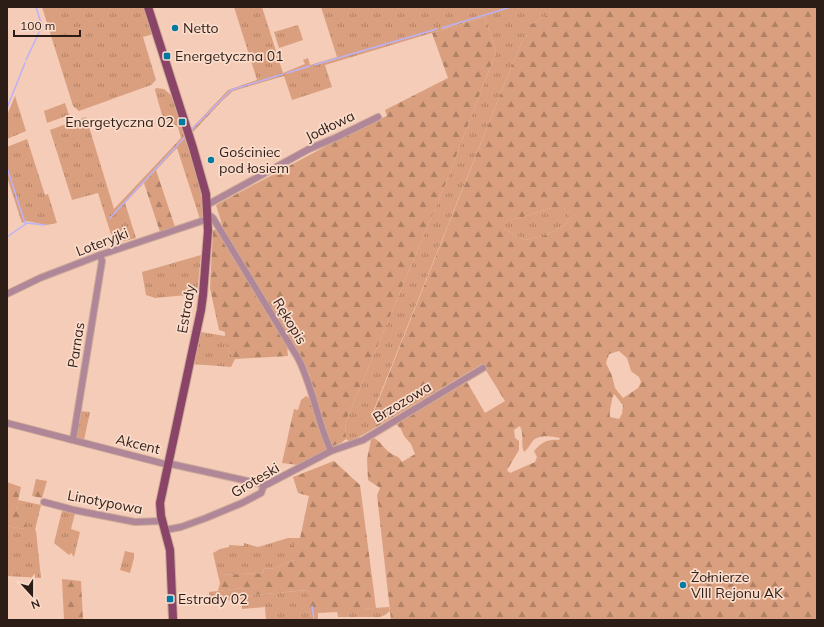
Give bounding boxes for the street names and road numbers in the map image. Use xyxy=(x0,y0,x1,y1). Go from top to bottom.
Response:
street label: Jodłowa xyxy=(302,106,358,146)
street label: Loteryjki xyxy=(73,224,131,260)
street label: Estrady xyxy=(173,283,199,335)
street label: Rękopis xyxy=(269,295,311,347)
street label: Parnas xyxy=(64,321,88,369)
street label: Brzozowa xyxy=(369,378,435,426)
street label: Akcent xyxy=(114,430,162,458)
street label: Groteski xyxy=(228,459,282,501)
street label: Linotypowa xyxy=(66,486,144,518)

